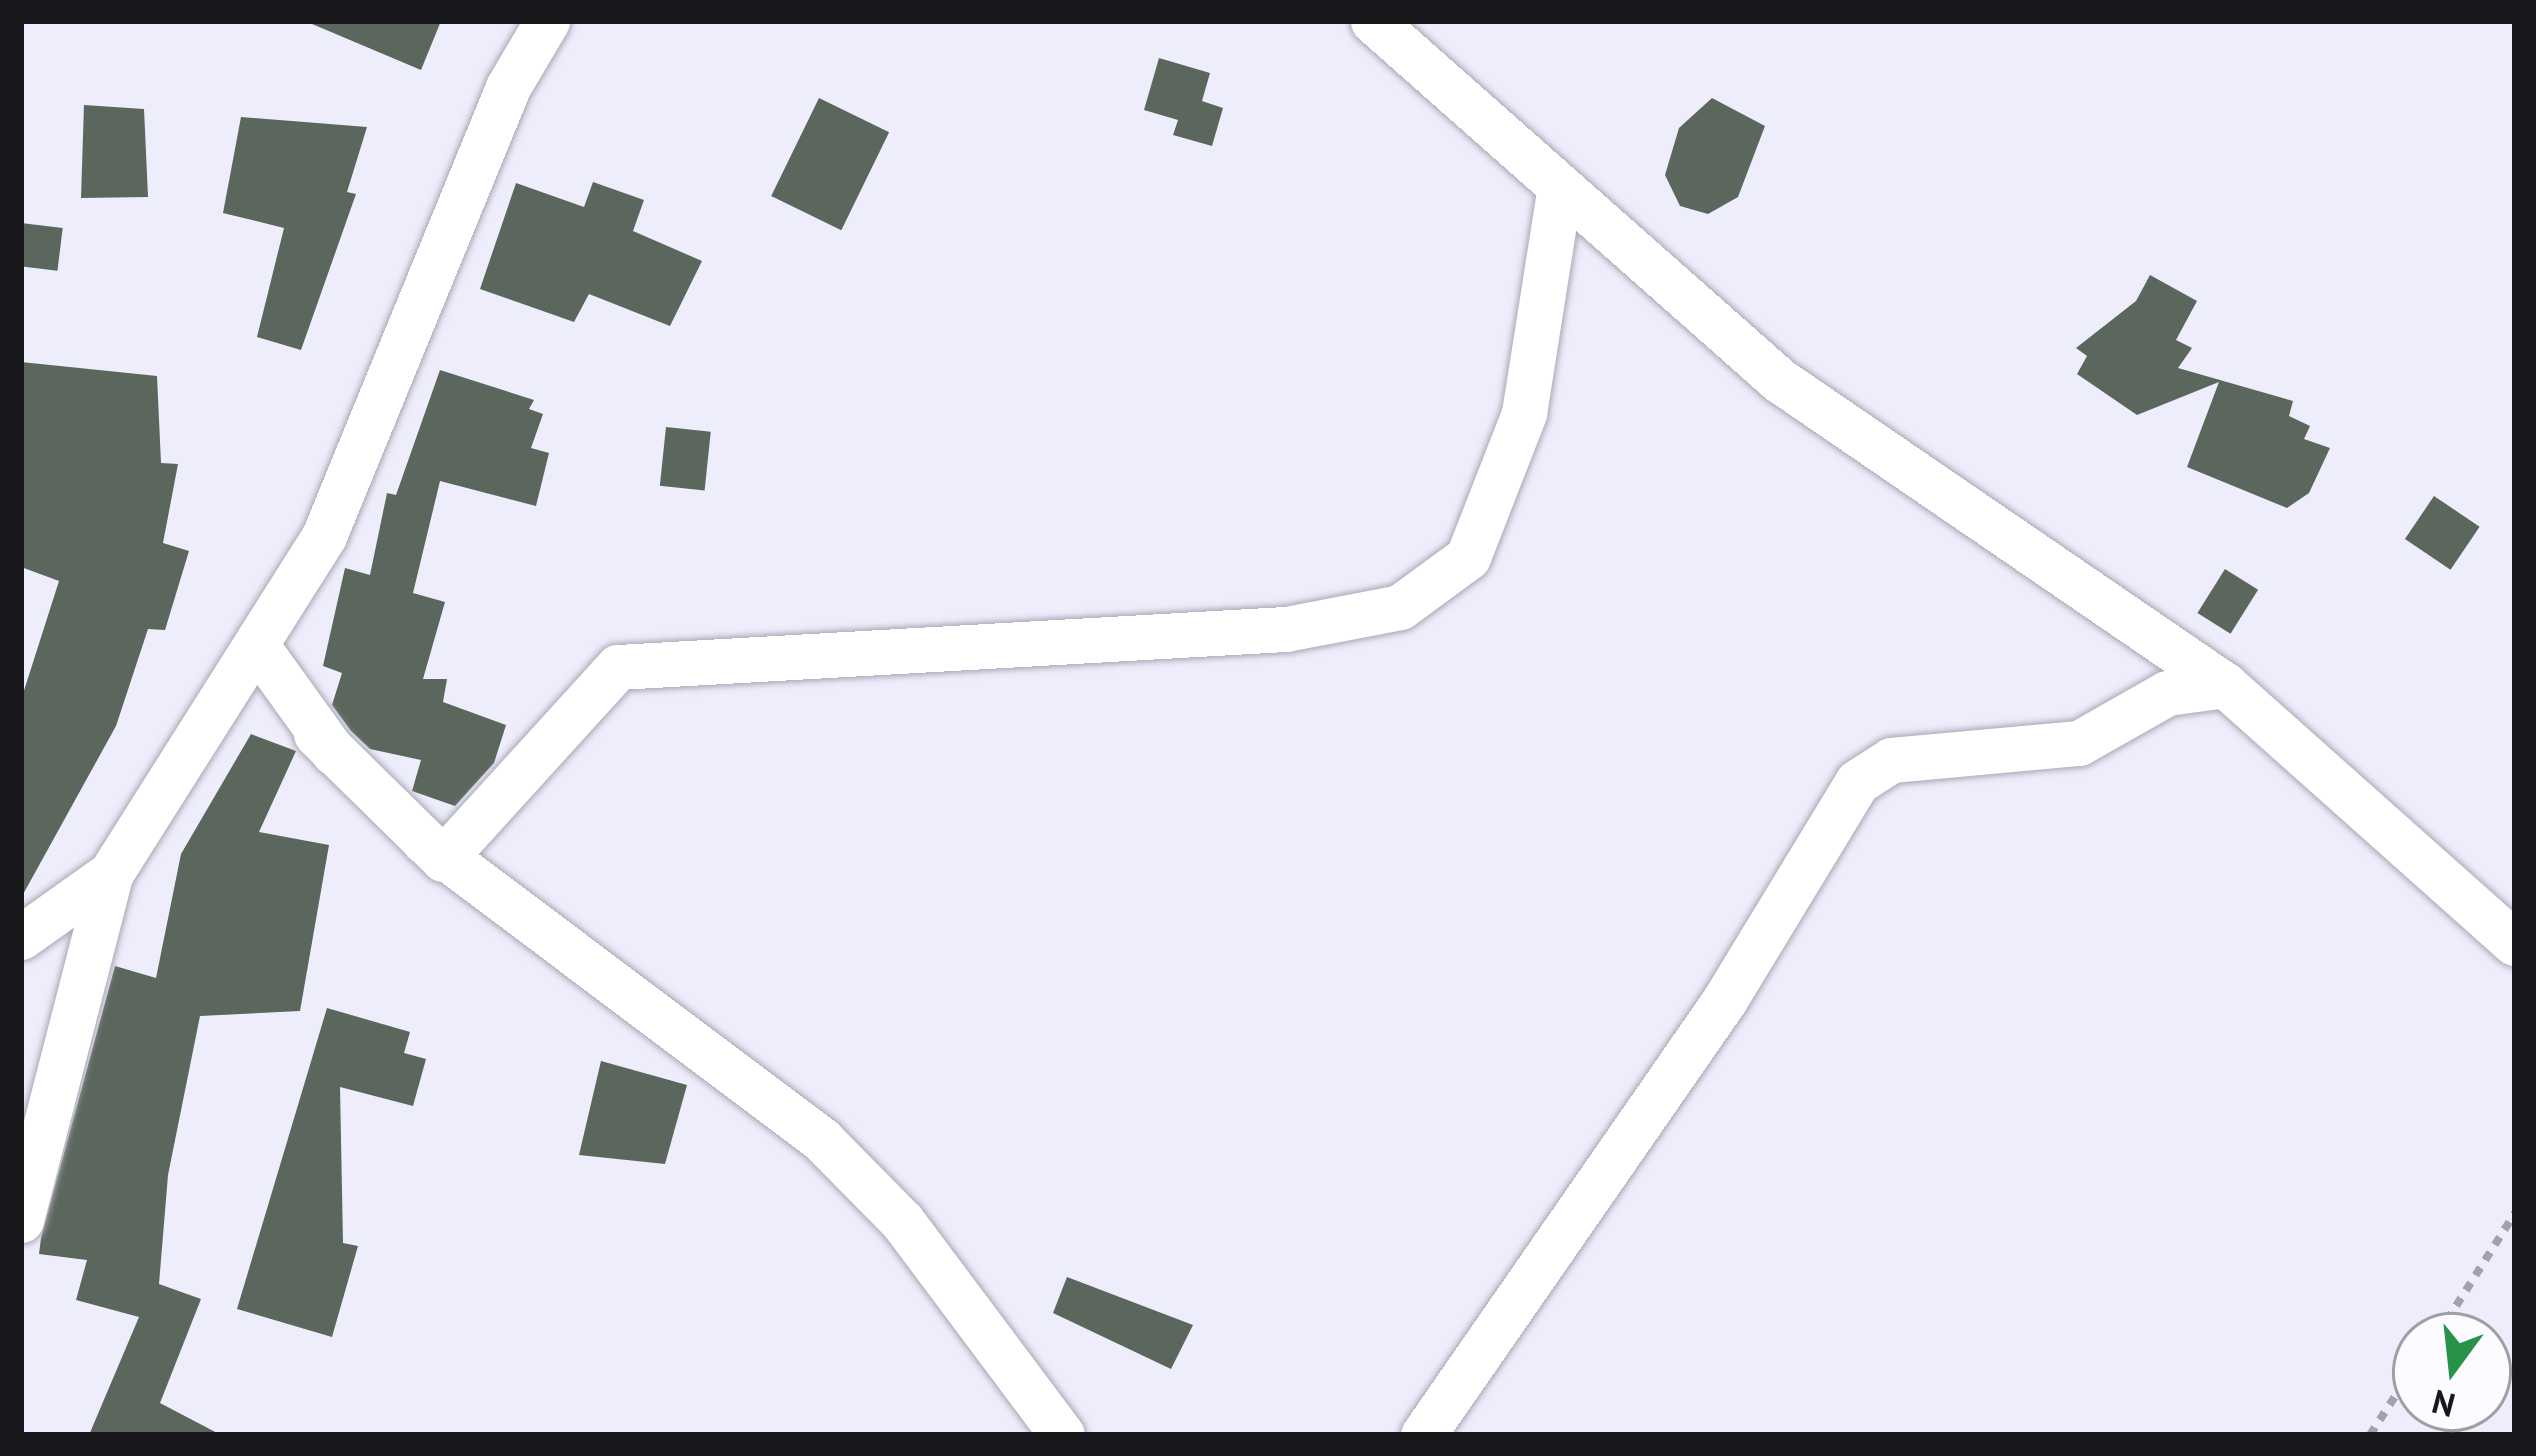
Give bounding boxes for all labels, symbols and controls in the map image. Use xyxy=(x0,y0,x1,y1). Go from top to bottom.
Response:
north arrow xyxy=(2392,1312,2512,1432)
text: N xyxy=(2427,1381,2459,1428)

